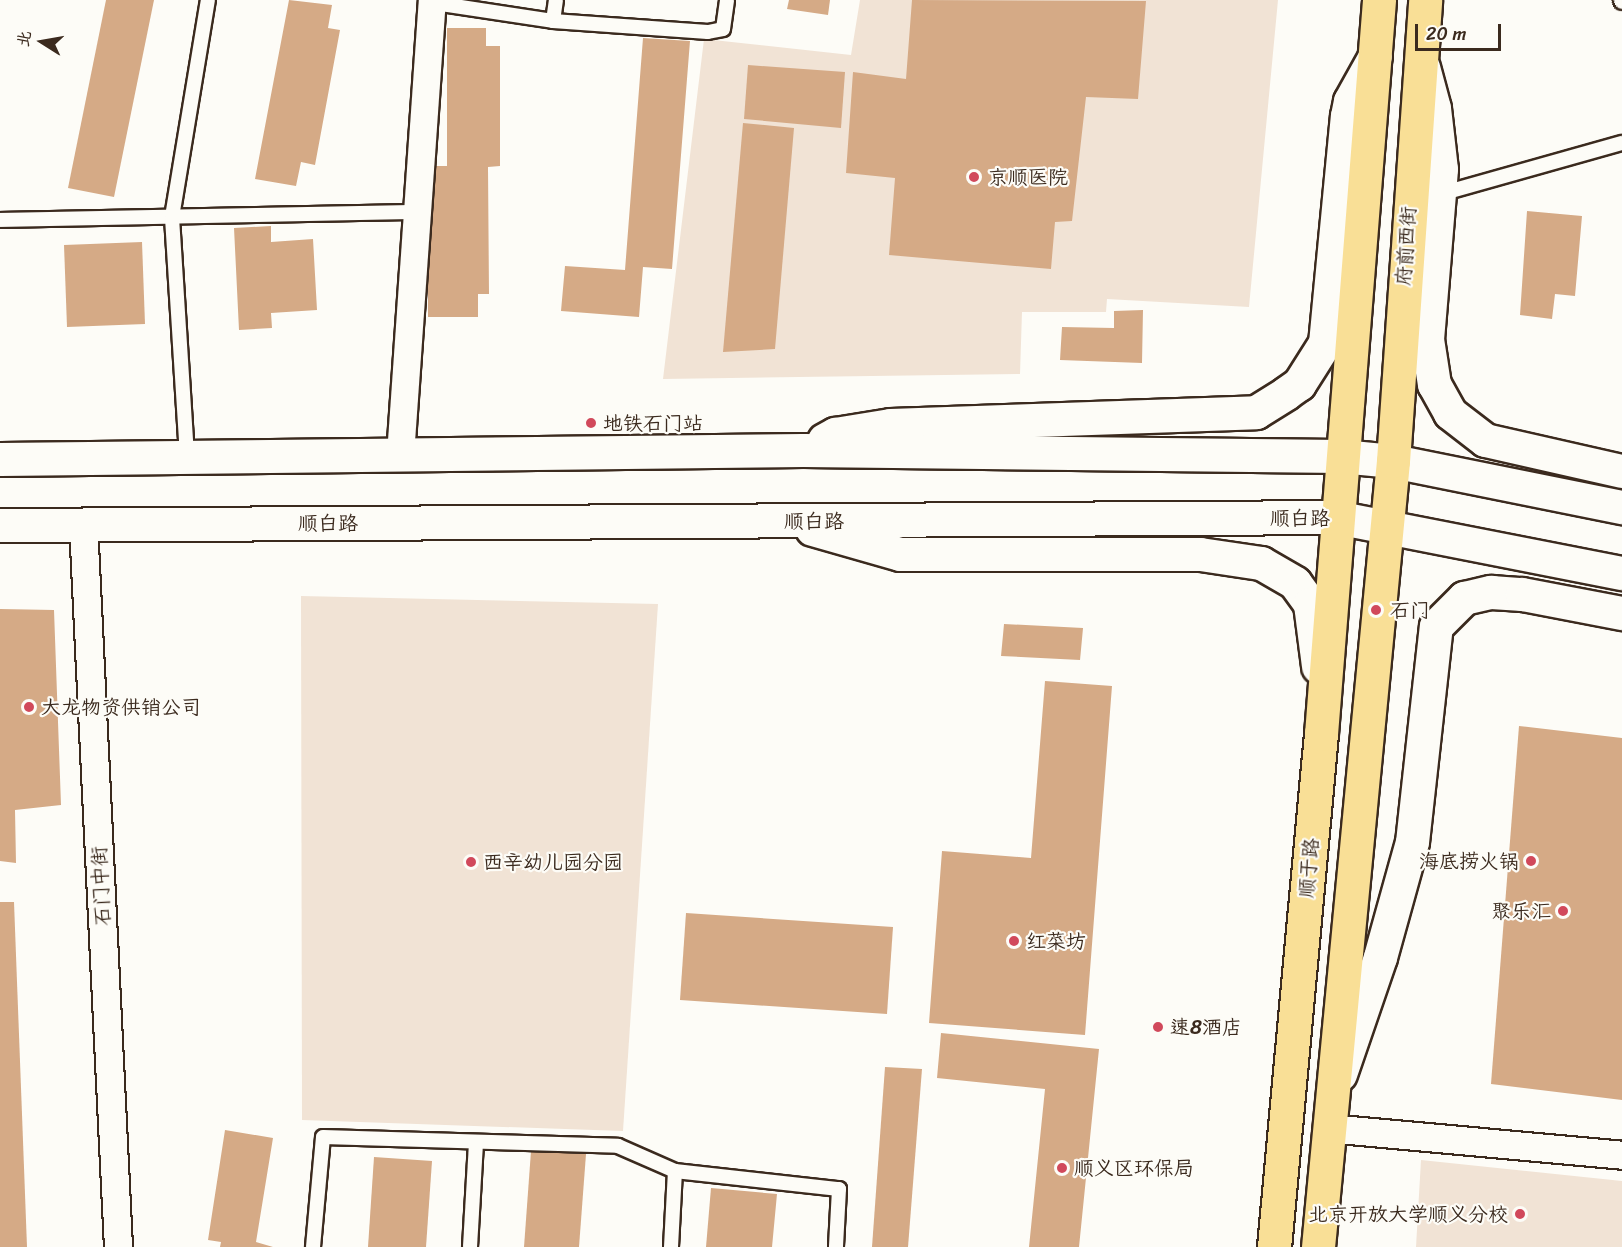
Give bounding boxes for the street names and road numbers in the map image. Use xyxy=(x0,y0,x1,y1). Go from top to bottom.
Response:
street label: 府前西街 xyxy=(1391,205,1421,287)
street label: 顺白路 xyxy=(1270,506,1330,530)
street label: 顺白路 xyxy=(784,509,844,533)
street label: 顺白路 xyxy=(298,511,358,535)
street label: 顺于路 xyxy=(1294,837,1324,899)
street label: 石门中街 xyxy=(87,845,115,927)

